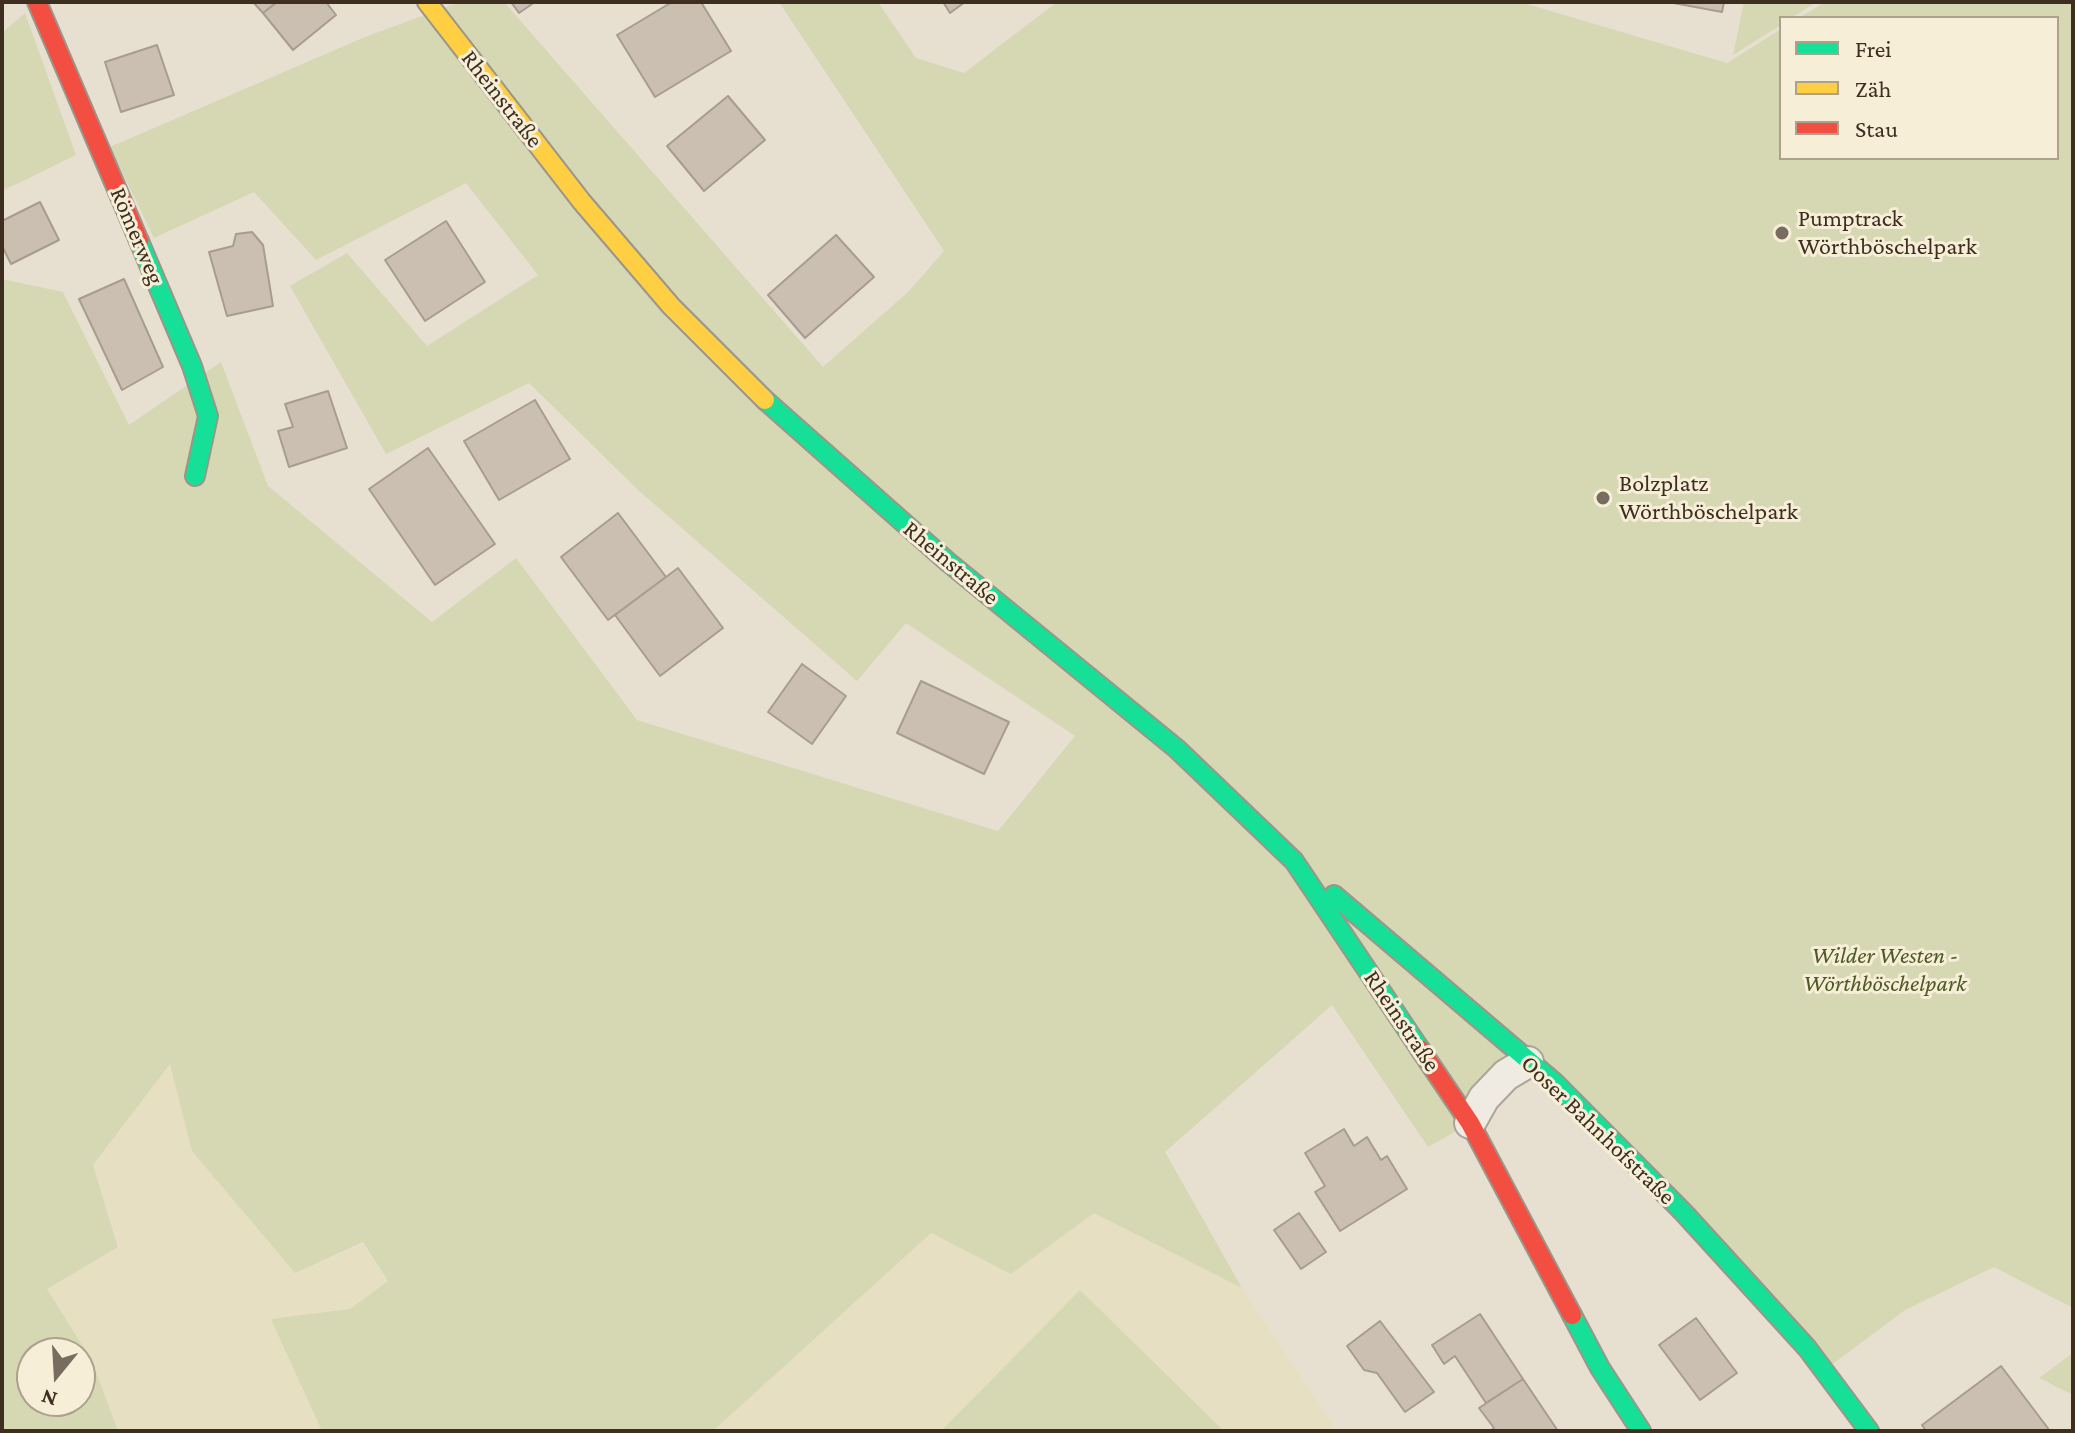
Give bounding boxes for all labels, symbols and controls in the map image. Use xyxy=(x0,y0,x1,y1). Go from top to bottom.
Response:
legend xyxy=(1779,16,2059,160)
text: Frei xyxy=(1855,35,1892,62)
street label: Rheinstraße xyxy=(455,44,549,154)
text: Zäh xyxy=(1855,75,1892,102)
text: Stau xyxy=(1855,115,1898,142)
street label: Römerweg xyxy=(104,183,170,289)
place label: Pumptrack Wörthböschelpark xyxy=(1798,205,1977,261)
marker: Pumptrack Wörthböschelpark xyxy=(1773,224,1791,242)
place label: Bolzplatz Wörthböschelpark xyxy=(1619,470,1798,526)
marker: Bolzplatz Wörthböschelpark xyxy=(1594,489,1612,507)
street label: Rheinstraße xyxy=(897,515,1005,611)
park label: Wilder Westen - Wörthböschelpark xyxy=(1804,942,1966,998)
street label: Rheinstraße xyxy=(1358,965,1446,1077)
street label: Ooser Bahnhofstraße xyxy=(1515,1049,1681,1211)
north arrow xyxy=(16,1337,96,1417)
text: N xyxy=(38,1384,60,1413)

